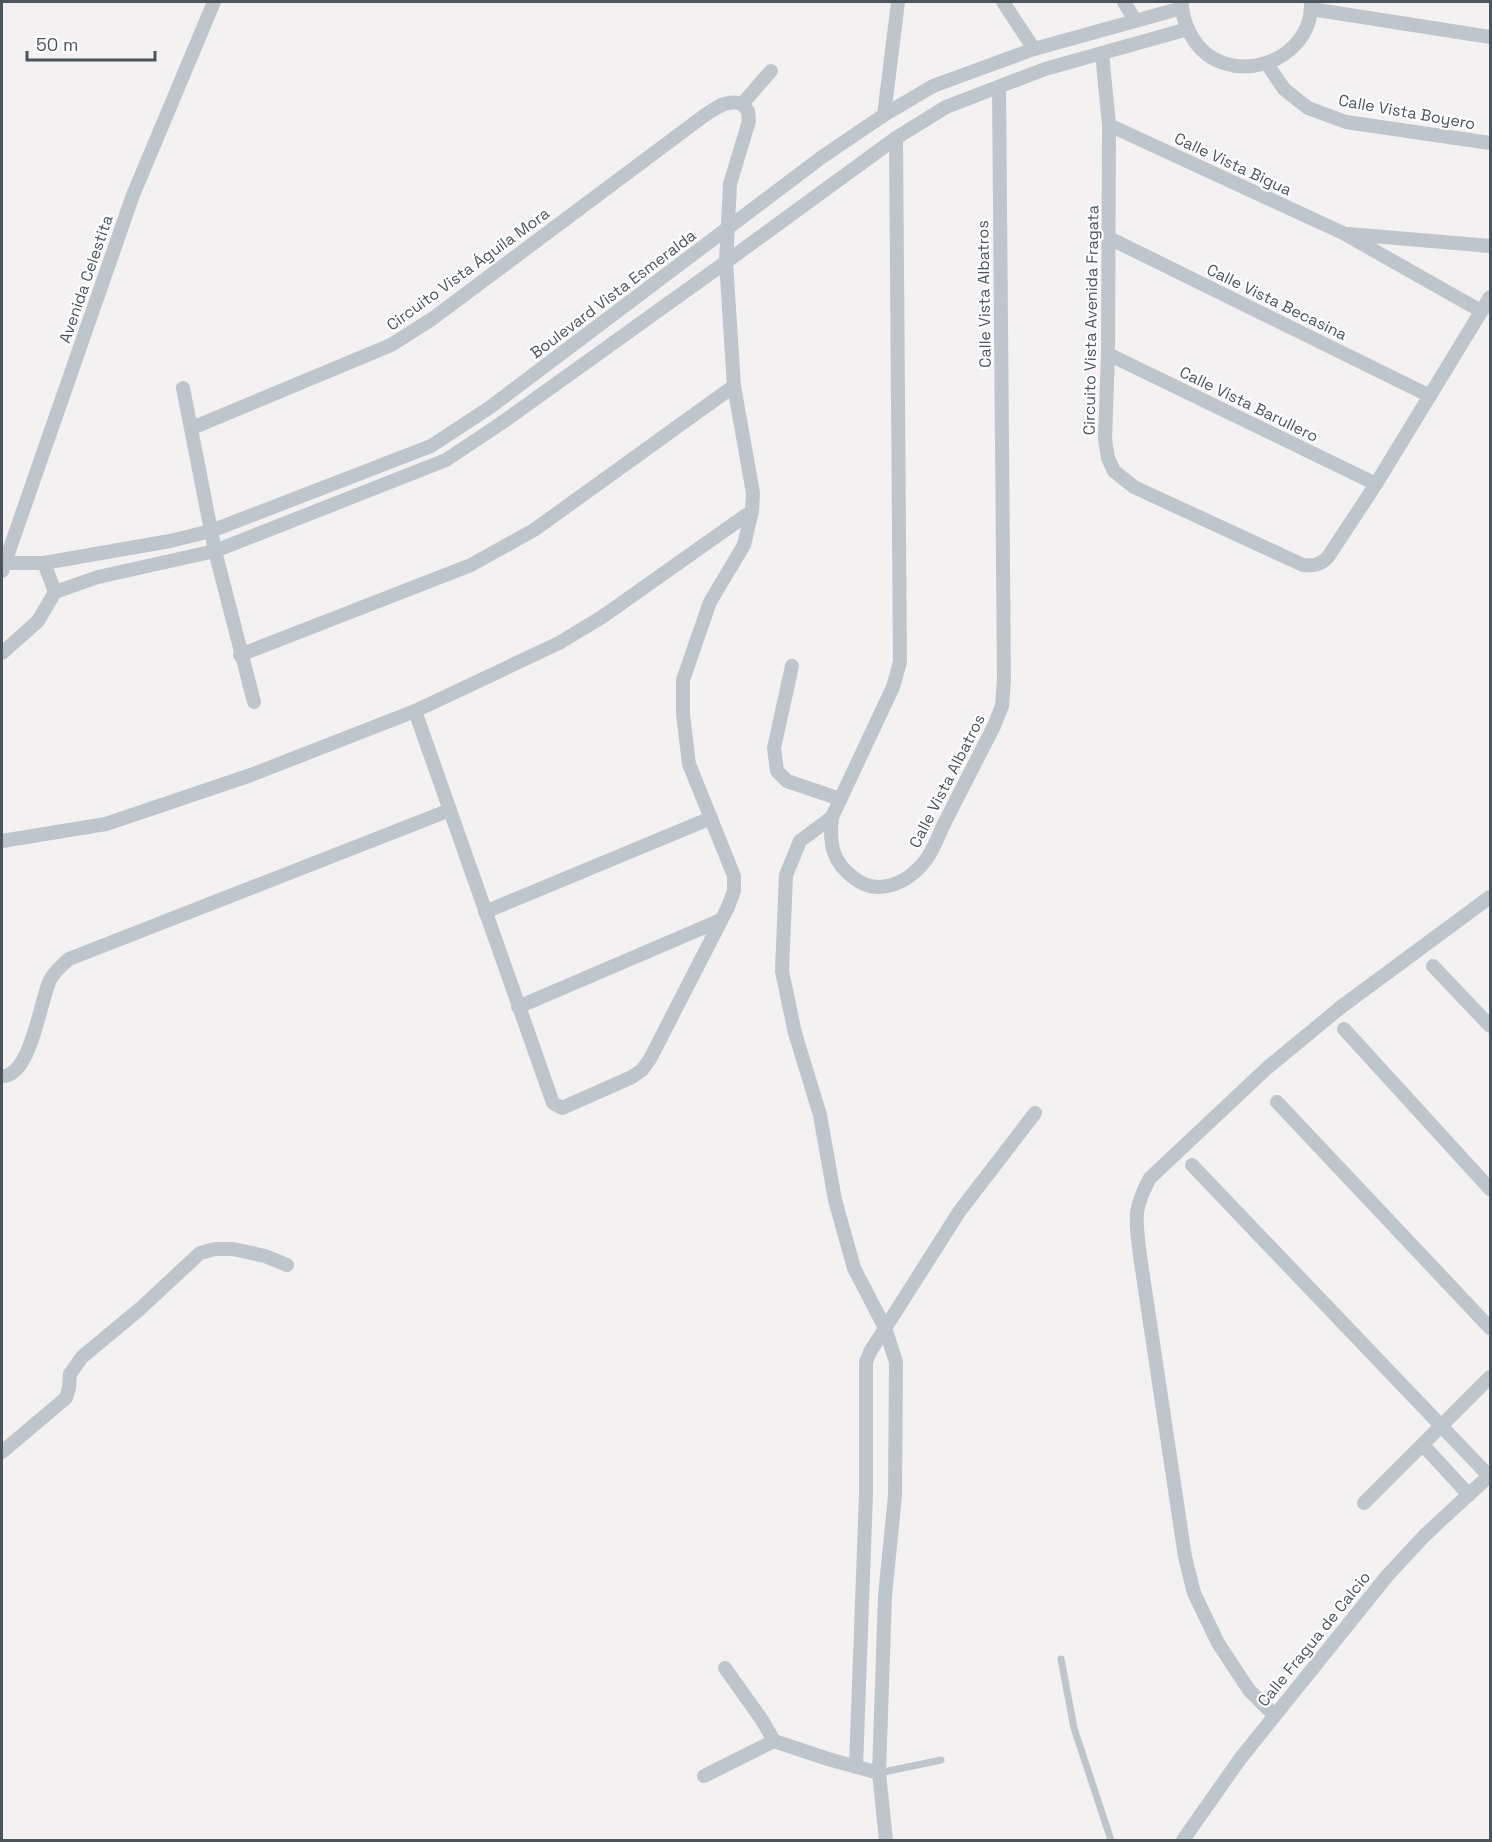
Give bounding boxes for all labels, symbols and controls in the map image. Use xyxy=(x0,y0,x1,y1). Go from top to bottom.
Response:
scale bar xyxy=(27,24,154,62)
text: 50 m xyxy=(36,33,78,56)
street label: Calle Vista Boyero xyxy=(1337,90,1477,134)
street label: Calle Vista Bigua xyxy=(1171,128,1295,200)
street label: Circuito Vista Águila Mora xyxy=(382,203,554,335)
street label: Circuito Vista Avenida Fragata xyxy=(1078,205,1104,435)
street label: Avenida Celestita xyxy=(54,212,118,346)
street label: Calle Vista Albatros xyxy=(972,220,996,368)
street label: Boulevard Vista Esmeralda xyxy=(526,225,700,363)
street label: Calle Vista Becasina xyxy=(1203,259,1351,345)
street label: Calle Vista Barullero xyxy=(1176,361,1322,447)
street label: Calle Vista Albatros xyxy=(904,710,990,852)
street label: Calle Fragua de Calcio xyxy=(1253,1567,1375,1711)

